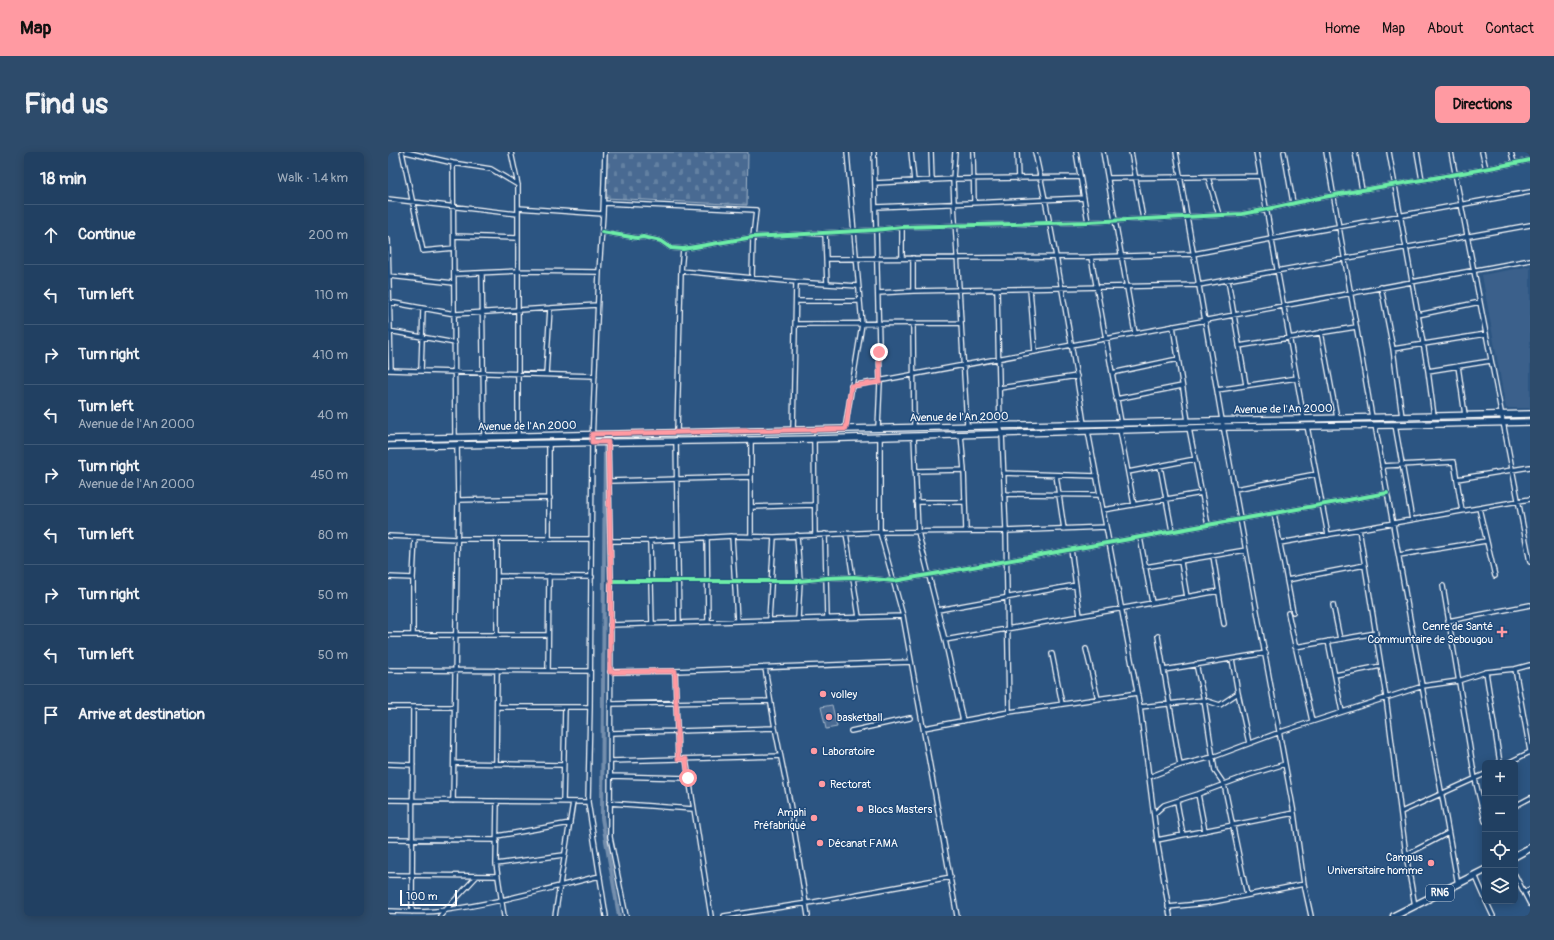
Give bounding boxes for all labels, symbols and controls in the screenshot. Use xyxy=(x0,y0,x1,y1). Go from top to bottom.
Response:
text: Map xyxy=(20,16,51,40)
text: Home xyxy=(1325,20,1360,37)
text: Map xyxy=(1382,20,1405,37)
text: About xyxy=(1427,20,1463,37)
text: Contact xyxy=(1485,20,1534,37)
button: Directions xyxy=(1435,86,1530,123)
text: Find us xyxy=(24,87,108,122)
text: 18 min xyxy=(40,168,86,189)
text: Walk · 1.4 km xyxy=(277,170,348,186)
icon: ahead xyxy=(40,224,62,246)
text: Continue xyxy=(78,225,136,244)
text: 200 m xyxy=(309,227,348,243)
icon: left xyxy=(40,284,62,306)
text: Turn left xyxy=(78,285,134,304)
text: 110 m xyxy=(315,287,348,303)
route end xyxy=(870,343,888,361)
icon: right xyxy=(40,344,62,366)
text: Turn right xyxy=(78,345,139,364)
text: 410 m xyxy=(312,347,348,363)
text: Turn left xyxy=(78,397,134,416)
street label: Avenue de l'An 2000 xyxy=(1234,402,1332,416)
icon: left xyxy=(40,404,62,426)
text: 40 m xyxy=(317,407,348,423)
street label: Avenue de l'An 2000 xyxy=(910,410,1008,424)
text: Avenue de l'An 2000 xyxy=(78,416,195,432)
street label: Avenue de l'An 2000 xyxy=(478,419,576,433)
text: Turn right xyxy=(78,457,139,476)
icon: right xyxy=(40,464,62,486)
text: 450 m xyxy=(310,467,348,483)
text: Avenue de l'An 2000 xyxy=(78,476,195,492)
icon: left xyxy=(40,524,62,546)
text: Turn left xyxy=(78,525,134,544)
text: 80 m xyxy=(318,527,348,543)
icon: right xyxy=(40,584,62,606)
text: Turn right xyxy=(78,585,139,604)
text: 50 m xyxy=(318,587,348,603)
place label: Cenre de Santé Communtaire de Sebougou xyxy=(1367,620,1493,646)
marker: Cenre de Santé Communtaire de Sebougou xyxy=(1496,626,1508,638)
icon: left xyxy=(40,644,62,666)
text: Turn left xyxy=(78,645,134,664)
text: 50 m xyxy=(318,647,348,663)
place label: volley xyxy=(830,688,858,701)
marker: volley xyxy=(818,689,828,699)
icon: arrive xyxy=(40,704,62,726)
text: Arrive at destination xyxy=(78,705,205,724)
place label: basketball xyxy=(837,711,883,724)
marker: basketball xyxy=(824,712,834,722)
place label: Laboratoire xyxy=(822,745,875,758)
marker: Laboratoire xyxy=(809,746,819,756)
map controls xyxy=(1482,760,1518,904)
button: + xyxy=(1482,760,1518,796)
route start xyxy=(679,769,697,787)
place label: Rectorat xyxy=(830,778,871,791)
marker: Rectorat xyxy=(817,779,827,789)
button: − xyxy=(1482,796,1518,832)
place label: Blocs Masters xyxy=(868,803,932,816)
marker: Blocs Masters xyxy=(855,804,865,814)
place label: Amphi Préfabriqué xyxy=(753,806,806,832)
marker: Amphi Préfabriqué xyxy=(809,813,819,823)
button: locate xyxy=(1482,832,1518,868)
place label: Décanat FAMA xyxy=(828,837,898,850)
marker: Décanat FAMA xyxy=(815,838,825,848)
place label: Campus Universitaire homme xyxy=(1327,851,1424,877)
marker: Campus Universitaire homme xyxy=(1426,858,1436,868)
button: layers xyxy=(1482,868,1518,904)
road number: RN6 xyxy=(1426,885,1454,901)
scale bar xyxy=(400,888,457,907)
text: 100 m xyxy=(406,890,437,903)

